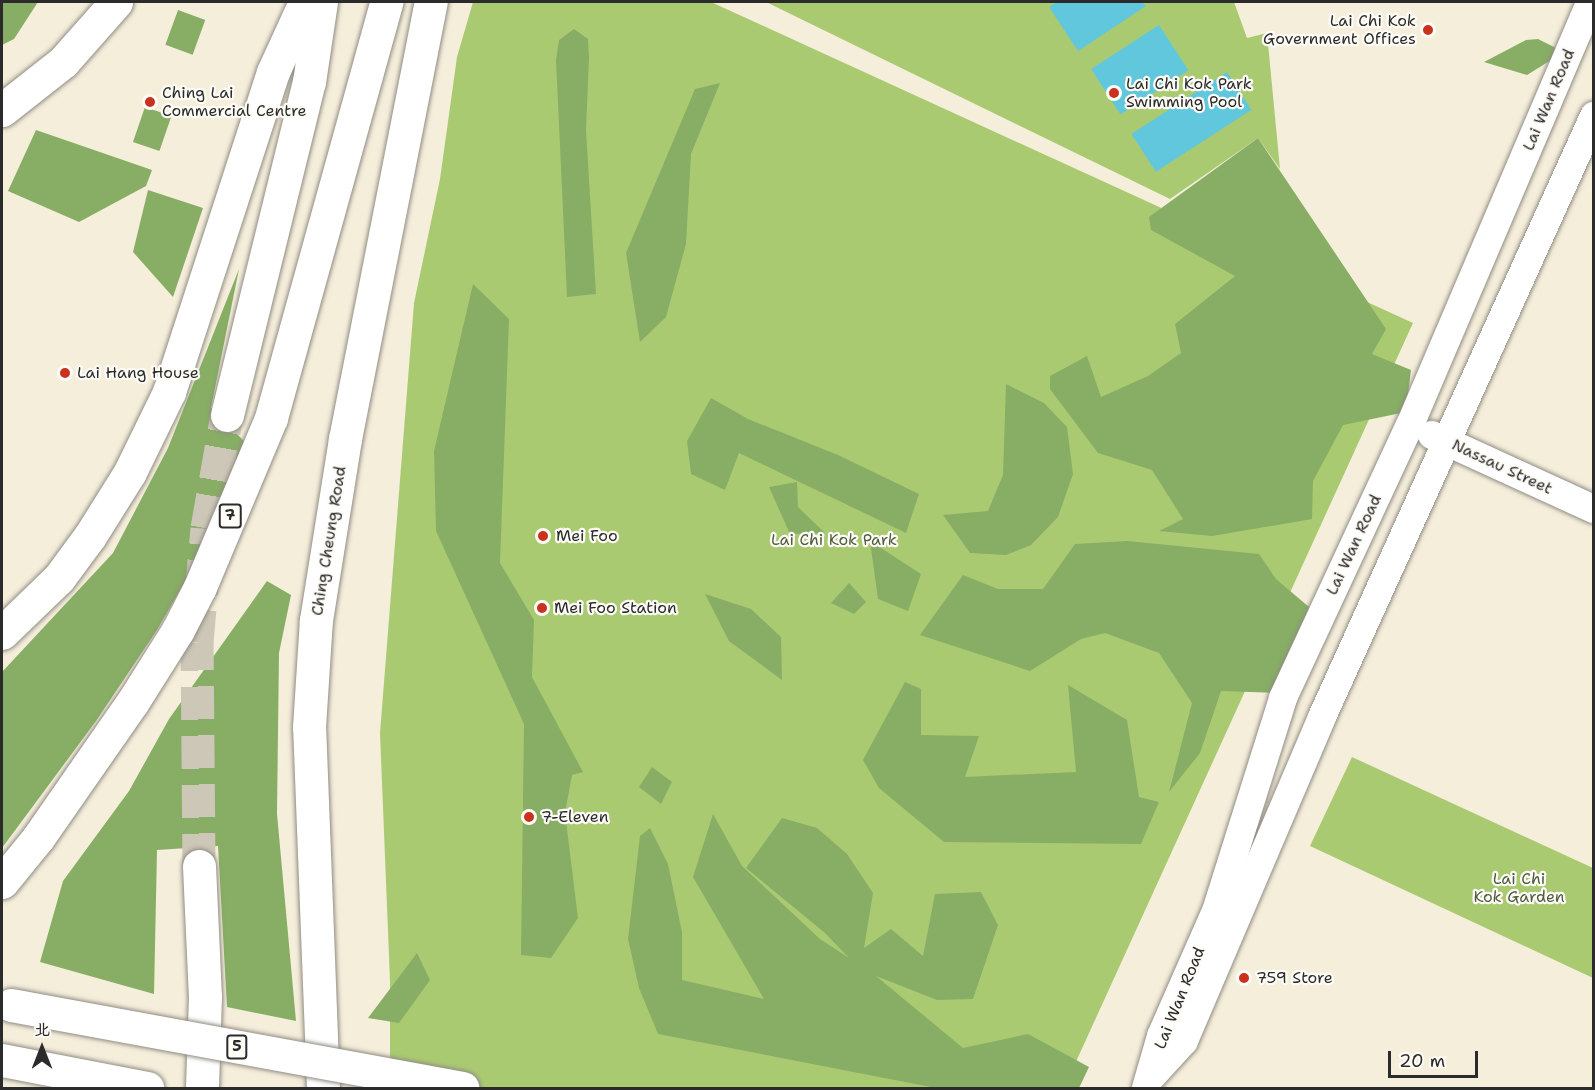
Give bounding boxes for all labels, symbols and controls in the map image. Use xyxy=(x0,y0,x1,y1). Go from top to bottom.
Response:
place label: Lai Chi Kok Government Offices xyxy=(1263,11,1416,49)
marker: Lai Chi Kok Government Offices xyxy=(1421,23,1435,37)
street label: Lai Wan Road xyxy=(1519,46,1579,154)
place label: Lai Chi Kok Park Swimming Pool xyxy=(1126,74,1252,112)
place label: Ching Lai Commercial Centre xyxy=(162,83,307,121)
marker: Lai Chi Kok Park Swimming Pool xyxy=(1107,86,1121,100)
marker: Ching Lai Commercial Centre xyxy=(143,95,157,109)
place label: Lai Hang House xyxy=(77,363,199,383)
marker: Lai Hang House xyxy=(58,366,72,380)
street label: Nassau Street xyxy=(1449,435,1555,499)
street label: Ching Cheung Road xyxy=(308,465,350,617)
street label: Lai Wan Road xyxy=(1322,492,1386,598)
road number: 7 xyxy=(218,504,242,528)
place label: Mei Foo xyxy=(556,526,618,546)
marker: Mei Foo xyxy=(534,527,552,545)
park label: Lai Chi Kok Park xyxy=(771,530,897,550)
place label: Mei Foo Station xyxy=(554,598,677,618)
marker: Mei Foo Station xyxy=(535,601,549,615)
place label: 7-Eleven xyxy=(541,807,608,827)
marker: 7-Eleven xyxy=(522,810,536,824)
park label: Lai Chi Kok Garden xyxy=(1473,869,1565,907)
street label: Lai Wan Road xyxy=(1151,944,1209,1052)
place label: 759 Store xyxy=(1256,968,1333,988)
marker: 759 Store xyxy=(1237,971,1251,985)
north arrow xyxy=(12,1018,72,1078)
text: 北 xyxy=(34,1019,50,1040)
road number: 5 xyxy=(225,1035,249,1059)
scale bar xyxy=(1391,1039,1481,1077)
text: 20 m xyxy=(1399,1049,1445,1073)

